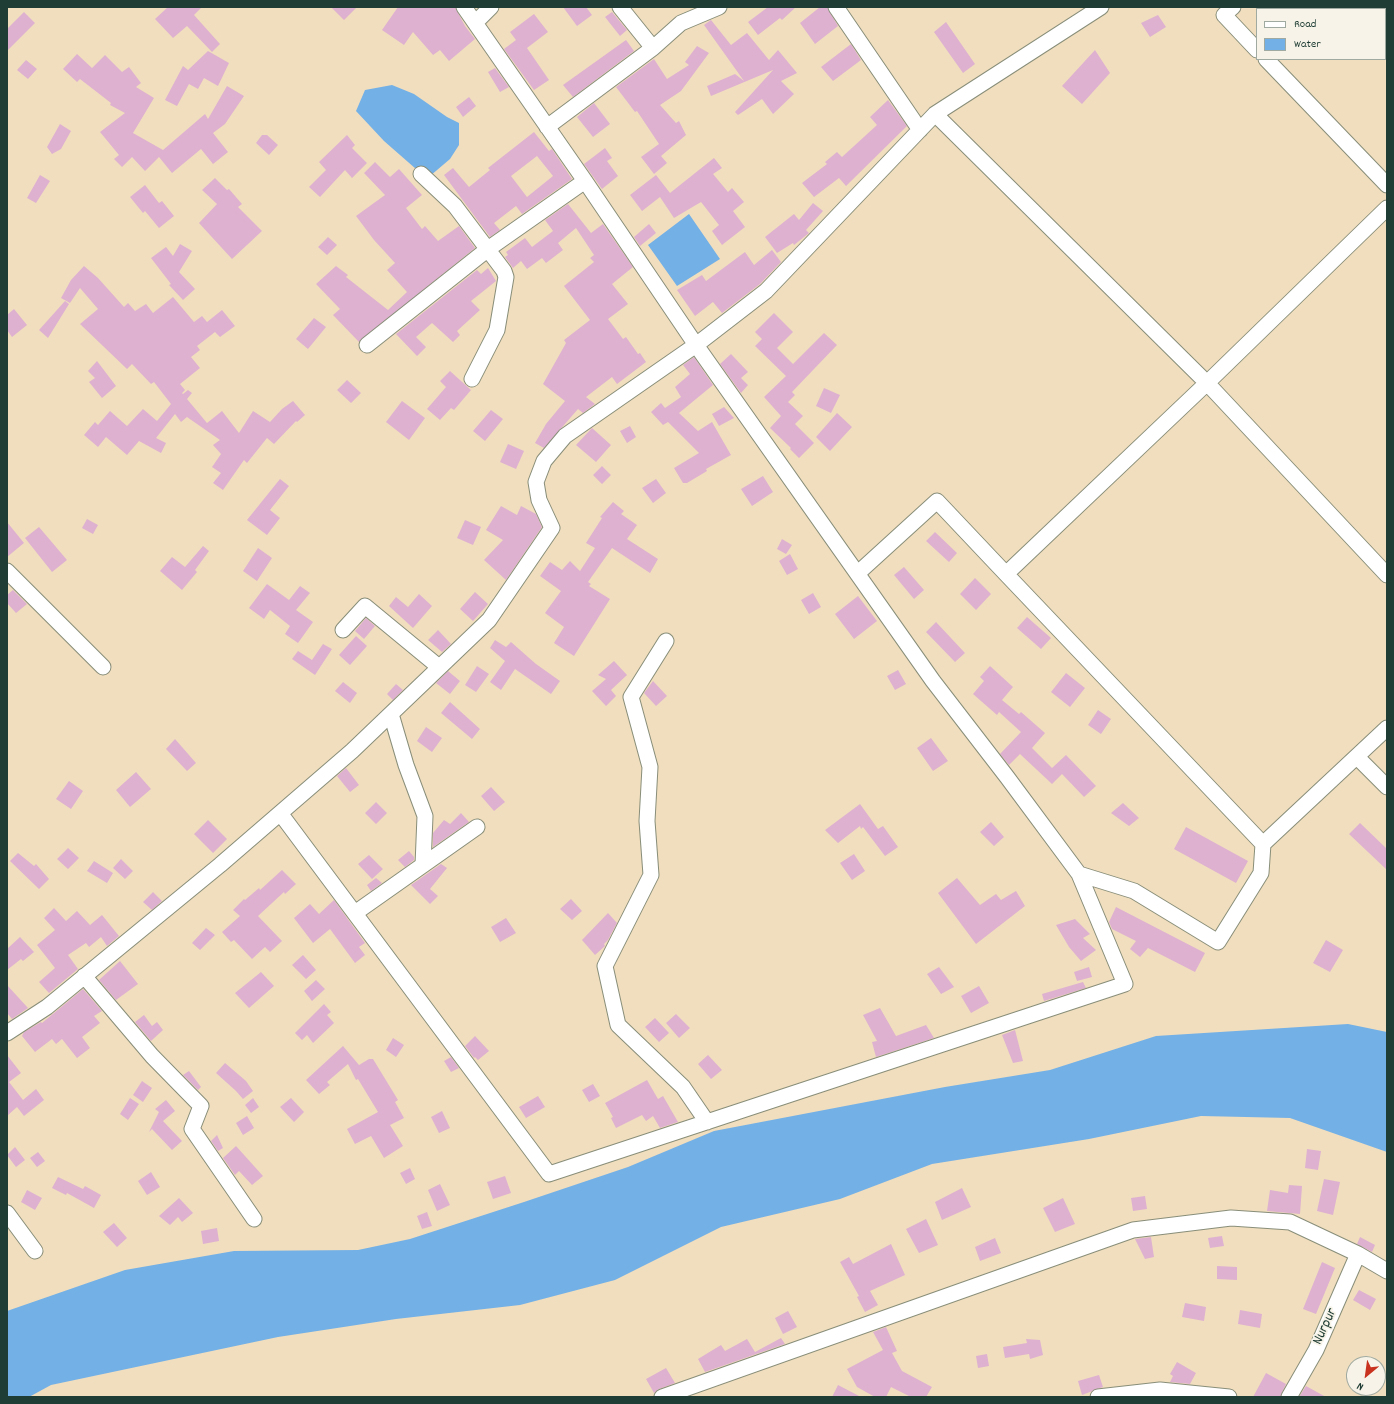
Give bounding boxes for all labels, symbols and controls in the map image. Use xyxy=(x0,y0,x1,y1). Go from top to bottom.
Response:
legend xyxy=(1256,8,1386,60)
text: Road xyxy=(1294,16,1316,33)
text: Water xyxy=(1294,36,1321,53)
street label: Nurpur xyxy=(1310,1306,1342,1348)
north arrow xyxy=(1346,1356,1386,1396)
text: N xyxy=(1354,1377,1367,1394)

